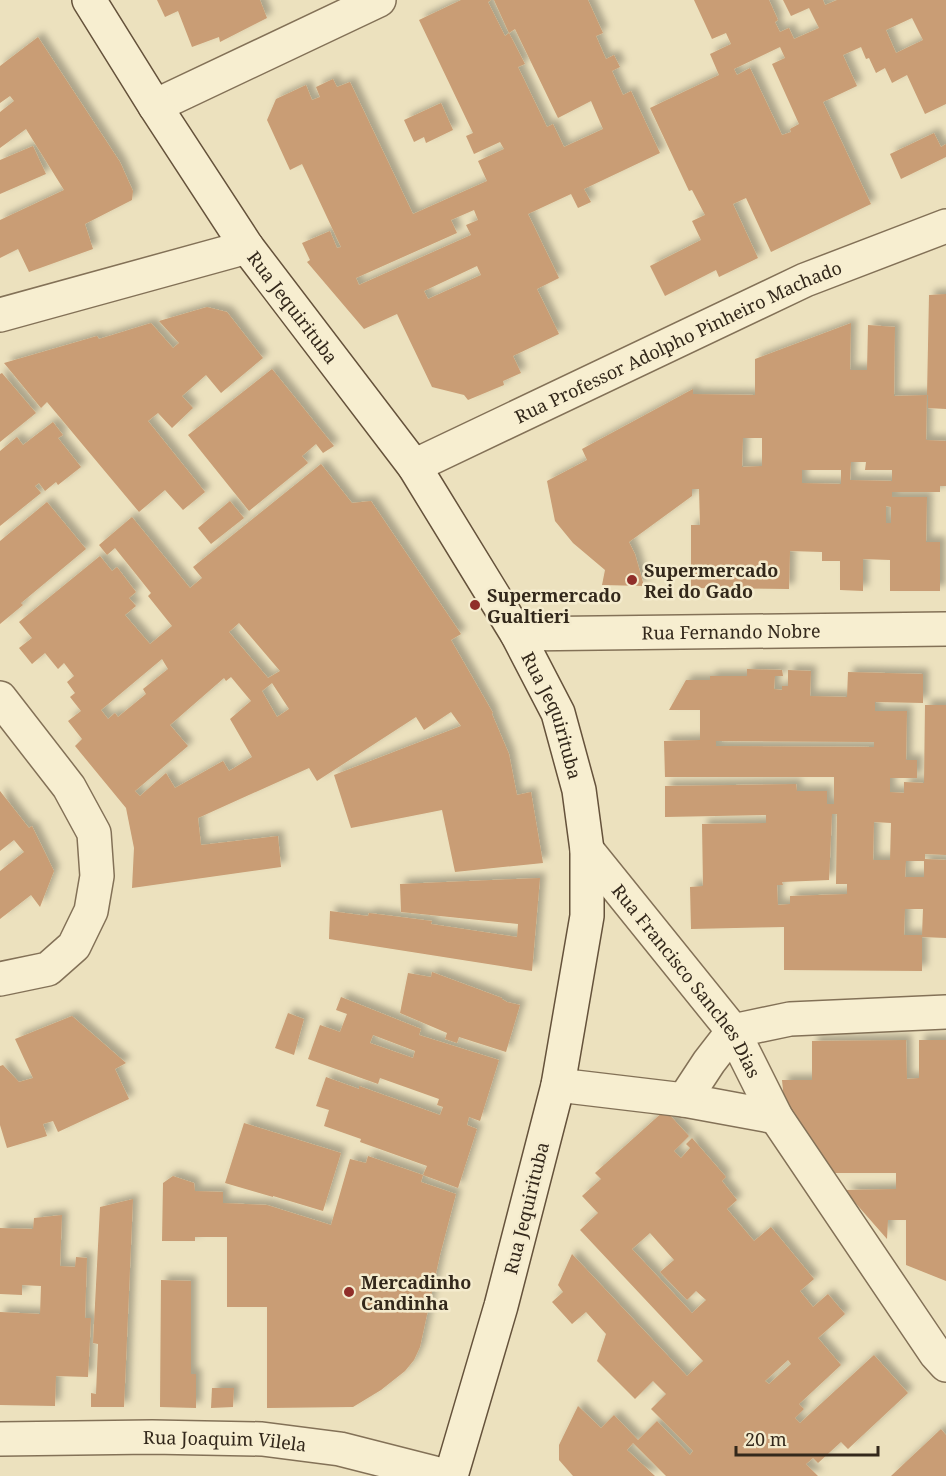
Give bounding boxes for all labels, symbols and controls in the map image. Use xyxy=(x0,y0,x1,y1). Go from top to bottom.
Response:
street label: Rua Jequirituba xyxy=(242,246,344,368)
street label: Rua Professor Adolpho Pinheiro Machado xyxy=(511,255,845,428)
place label: Supermercado Rei do Gado xyxy=(644,558,778,603)
marker: Supermercado Rei do Gado xyxy=(625,573,639,587)
place label: Supermercado Gualtieri xyxy=(487,583,621,628)
marker: Supermercado Gualtieri xyxy=(468,598,482,612)
street label: Rua Fernando Nobre xyxy=(641,618,821,645)
street label: Rua Jequirituba xyxy=(516,648,588,782)
street label: Rua Francisco Sanches Dias xyxy=(607,879,766,1082)
street label: Rua Jequirituba xyxy=(498,1139,554,1277)
place label: Mercadinho Candinha xyxy=(361,1270,471,1315)
marker: Mercadinho Candinha xyxy=(342,1285,356,1299)
scale bar xyxy=(736,1419,878,1457)
street label: Rua Joaquim Vilela xyxy=(143,1425,308,1457)
text: 20 m xyxy=(745,1427,787,1451)

